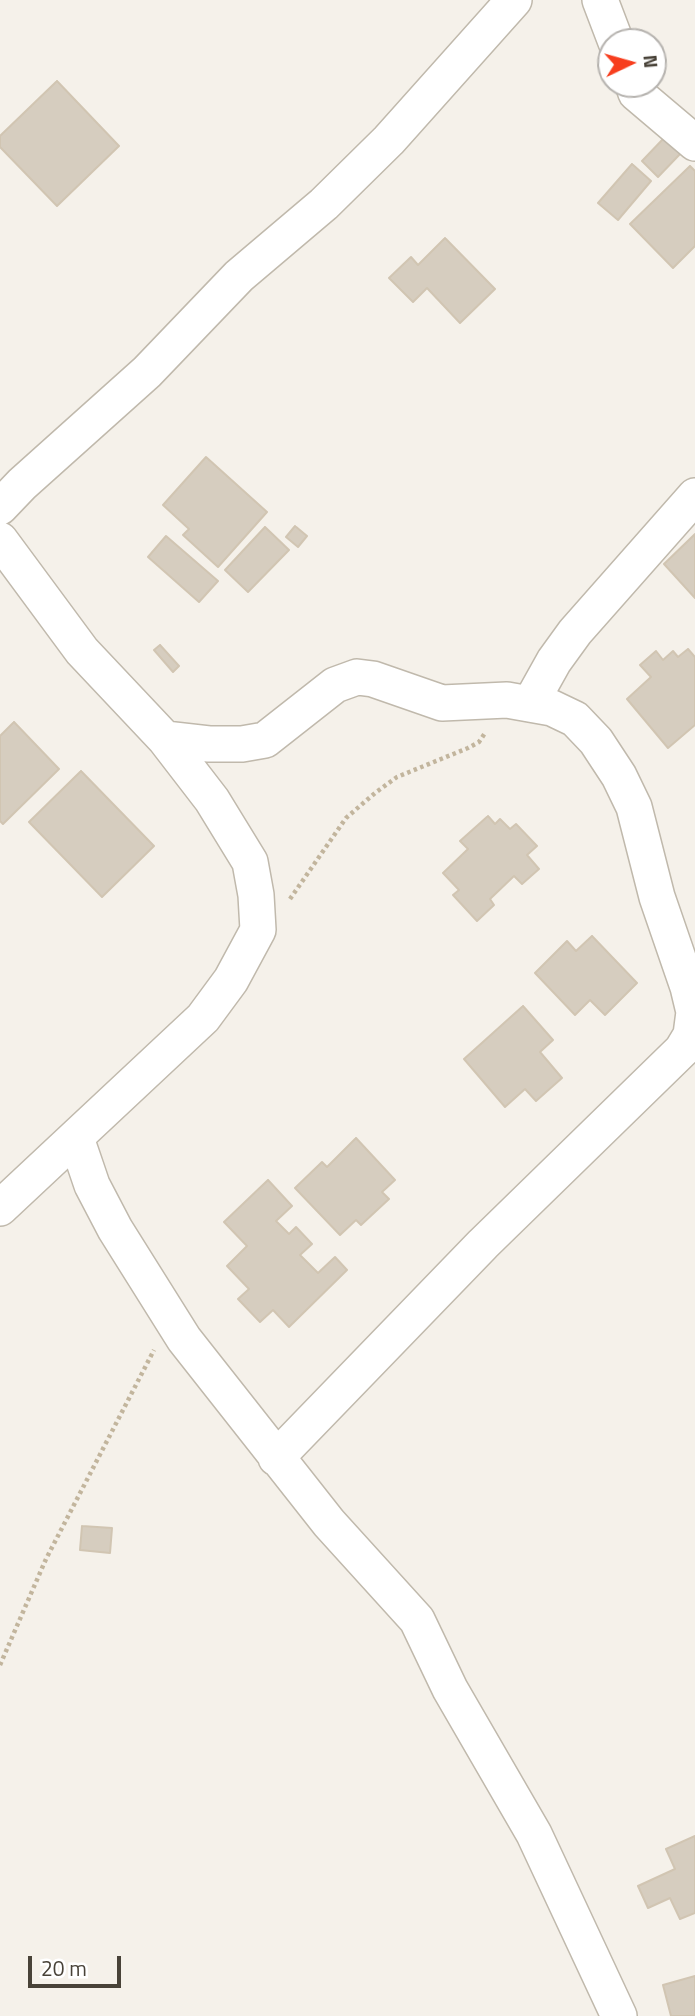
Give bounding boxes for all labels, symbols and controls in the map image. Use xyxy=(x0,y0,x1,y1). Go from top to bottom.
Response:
north arrow xyxy=(597,28,667,98)
text: N xyxy=(636,53,666,69)
scale bar xyxy=(32,1942,124,1986)
text: 20 m xyxy=(41,1952,87,1984)

